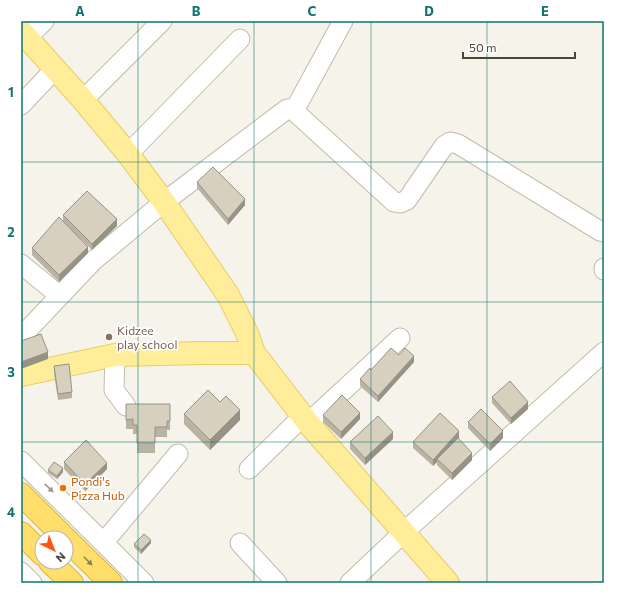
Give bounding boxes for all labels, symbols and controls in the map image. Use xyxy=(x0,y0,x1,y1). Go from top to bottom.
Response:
text: A xyxy=(75,3,85,19)
text: B xyxy=(192,3,201,19)
text: C xyxy=(308,3,317,19)
text: D xyxy=(424,3,434,19)
text: E xyxy=(541,3,549,19)
scale bar xyxy=(463,34,575,60)
text: 50 m xyxy=(469,40,497,54)
text: 1 xyxy=(8,84,14,100)
text: 2 xyxy=(7,224,15,240)
place label: Kidzee play school xyxy=(117,323,177,351)
marker: Kidzee play school xyxy=(104,332,114,342)
text: 3 xyxy=(7,364,15,380)
place label: Pondi's Pizza Hub xyxy=(71,474,125,502)
one-way arrow xyxy=(44,483,54,493)
marker: Pondi's Pizza Hub xyxy=(58,483,68,493)
text: 4 xyxy=(7,504,15,520)
north arrow xyxy=(34,530,74,570)
text: N xyxy=(54,550,69,565)
one-way arrow xyxy=(83,556,93,566)

